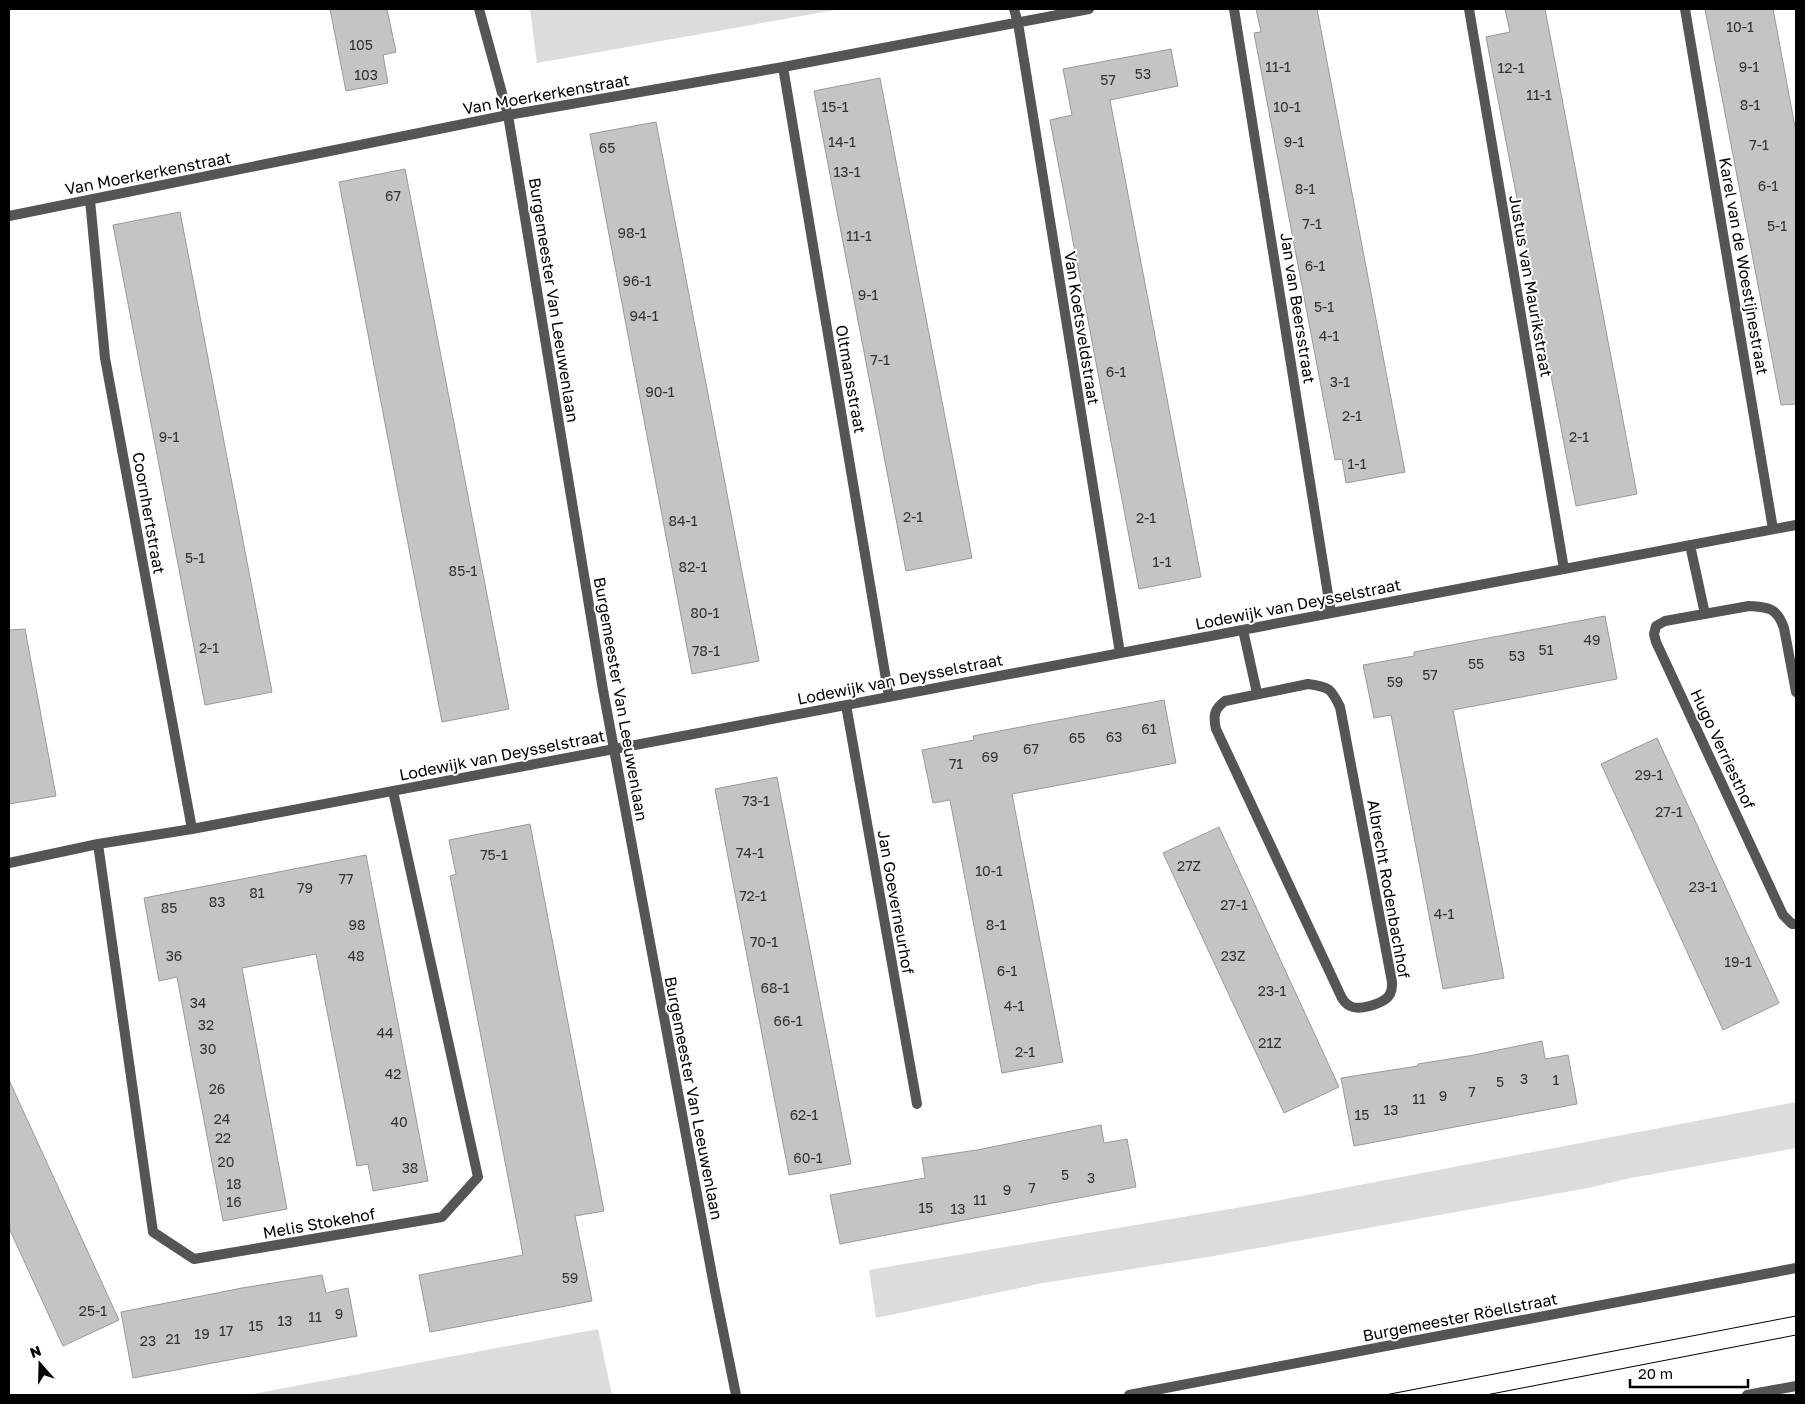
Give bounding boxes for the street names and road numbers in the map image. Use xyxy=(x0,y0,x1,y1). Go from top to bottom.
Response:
street label: Van Moerkerkenstraat xyxy=(461,69,631,119)
street label: Van Moerkerkenstraat xyxy=(63,147,233,199)
street label: Karel van de Woestijnestraat xyxy=(1715,156,1773,376)
street label: Burgemeester Van Leeuwenlaan xyxy=(525,176,583,424)
street label: Justus van Maurikstraat xyxy=(1505,194,1557,378)
street label: Jan van Beersstraat xyxy=(1276,231,1320,385)
street label: Van Koetsveldstraat xyxy=(1060,250,1104,406)
street label: Oltmansstraat xyxy=(832,323,870,435)
street label: Coornhertstraat xyxy=(128,450,170,576)
street label: Lodewijk van Deysselstraat xyxy=(1193,574,1403,634)
street label: Burgemeester Van Leeuwenlaan xyxy=(590,575,652,823)
street label: Lodewijk van Deysselstraat xyxy=(795,649,1005,709)
street label: Hugo Verriesthof xyxy=(1686,686,1760,812)
street label: Lodewijk van Deysselstraat xyxy=(397,725,607,785)
street label: Albrecht Rodenbachhof xyxy=(1363,798,1415,980)
street label: Jan Goeverneurhof xyxy=(873,828,919,976)
street label: Burgemeester Van Leeuwenlaan xyxy=(661,975,727,1221)
street label: Melis Stokehof xyxy=(261,1203,377,1243)
street label: Burgemeester Röellstraat xyxy=(1361,1288,1559,1346)

